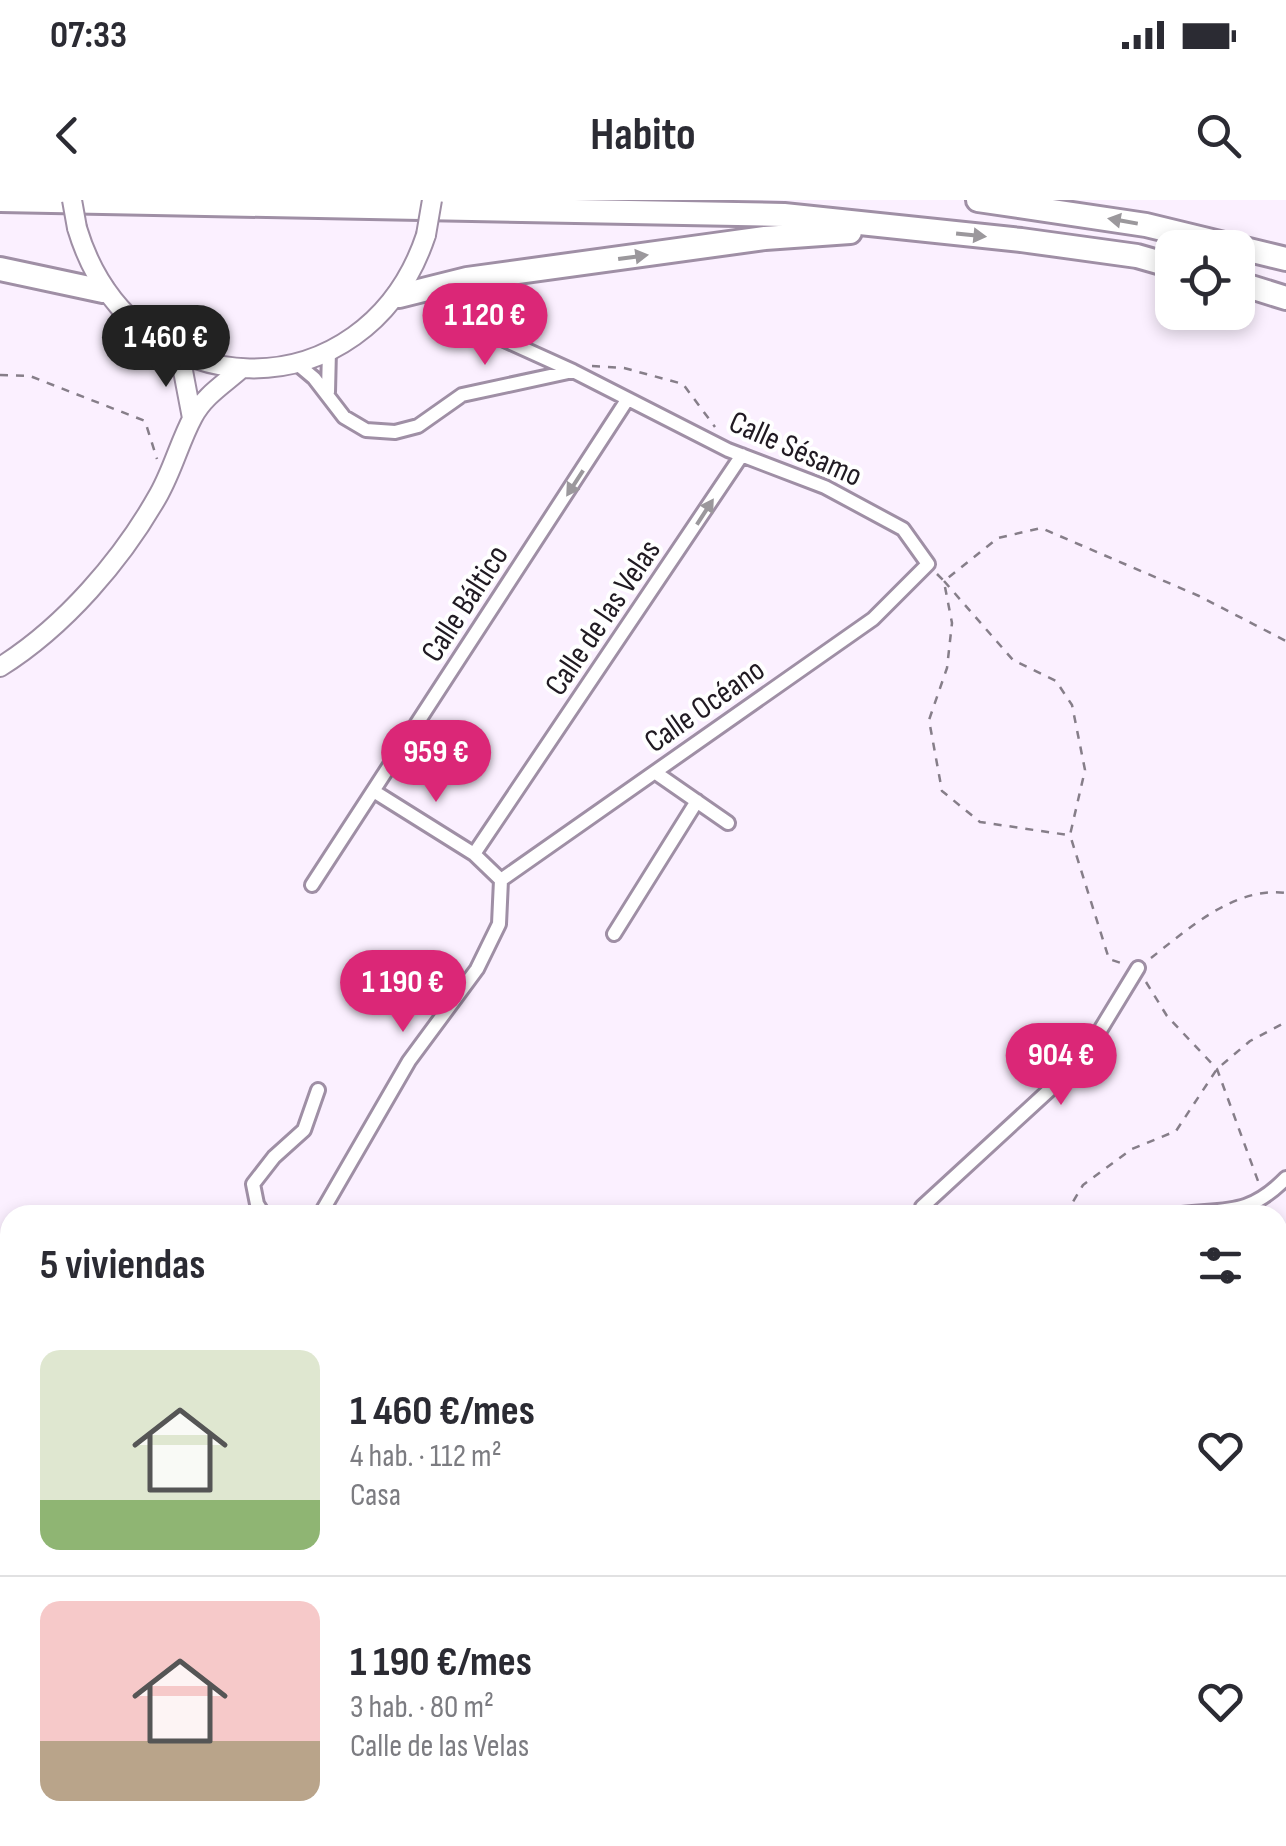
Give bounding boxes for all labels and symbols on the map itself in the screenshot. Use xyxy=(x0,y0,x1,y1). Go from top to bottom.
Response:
one-way arrow xyxy=(1107,213,1138,228)
one-way arrow xyxy=(956,227,988,243)
one-way arrow xyxy=(617,249,649,265)
pin: 1 120 € xyxy=(393,283,577,368)
pin: 1 460 € xyxy=(74,305,258,390)
street label: Calle Sésamo xyxy=(723,403,868,496)
one-way arrow xyxy=(566,469,584,496)
one-way arrow xyxy=(695,498,714,525)
street label: Calle de las Velas xyxy=(537,533,670,703)
street label: Calle Báltico xyxy=(413,538,517,670)
street label: Calle Océano xyxy=(637,651,772,762)
pin: 959 € xyxy=(366,720,506,805)
pin: 1 190 € xyxy=(311,950,495,1035)
pin: 904 € xyxy=(991,1023,1131,1108)

